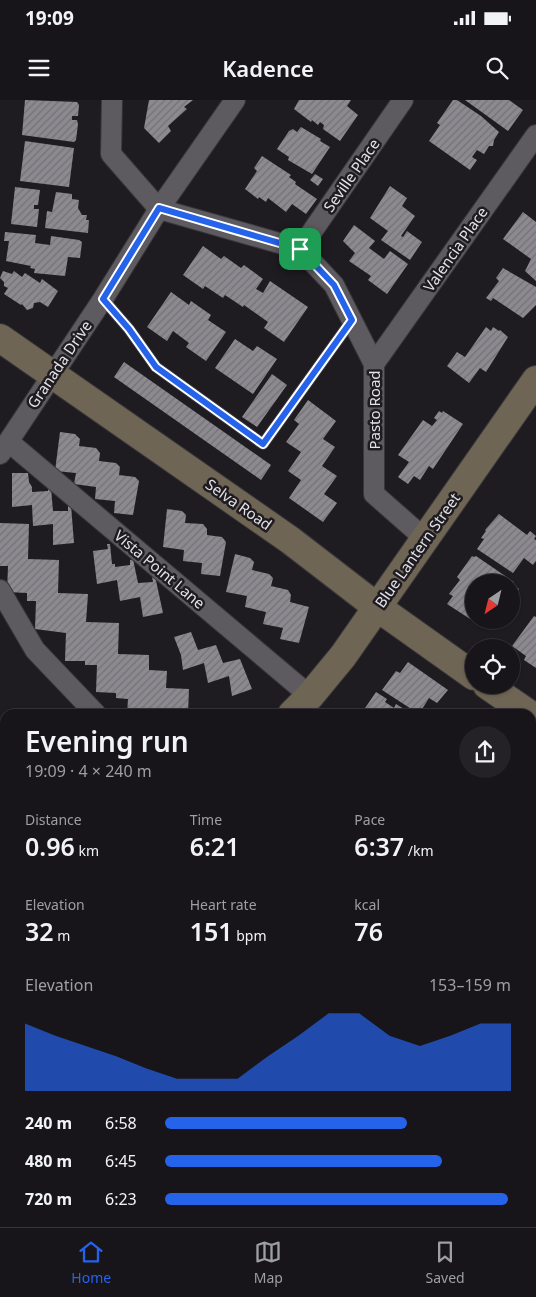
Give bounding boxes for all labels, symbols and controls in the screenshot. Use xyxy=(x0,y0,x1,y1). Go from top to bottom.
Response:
text: 19:09 xyxy=(25,5,74,31)
text: Kadence xyxy=(222,53,314,83)
icon: menu xyxy=(25,54,53,82)
icon: search xyxy=(483,54,511,82)
street label: Seville Place xyxy=(318,134,384,216)
street label: Valencia Place xyxy=(418,203,492,295)
pin xyxy=(279,228,321,270)
icon: arrive xyxy=(286,235,314,263)
street label: Granada Drive xyxy=(22,316,96,412)
street label: Pasto Road xyxy=(364,370,384,450)
street label: Selva Road xyxy=(202,474,276,534)
street label: Blue Lantern Street xyxy=(370,488,465,611)
street label: Vista Point Lane xyxy=(111,525,209,613)
north arrow xyxy=(465,574,520,629)
map controls xyxy=(465,574,520,694)
button: locate xyxy=(465,639,520,694)
text: Evening run xyxy=(25,722,189,760)
button: share xyxy=(459,726,511,778)
text: 19:09 · 4 × 240 m xyxy=(25,760,152,782)
text: Distance xyxy=(25,810,82,829)
text: Time xyxy=(190,810,222,829)
text: Pace xyxy=(354,810,385,829)
text: 0.96 xyxy=(25,829,75,863)
text: 6:21 xyxy=(190,829,239,863)
text: 6:37 xyxy=(354,829,404,863)
text: km xyxy=(75,841,99,860)
text: /km xyxy=(404,841,434,860)
text: Elevation xyxy=(25,895,85,914)
text: Heart rate xyxy=(190,895,257,914)
text: kcal xyxy=(354,895,380,914)
text: 32 xyxy=(25,914,54,948)
text: 151 xyxy=(190,914,233,948)
text: 76 xyxy=(354,914,383,948)
text: m xyxy=(54,926,70,945)
text: bpm xyxy=(233,926,267,945)
text: Elevation xyxy=(25,974,93,996)
text: 153–159 m xyxy=(429,974,511,996)
text: 240 m xyxy=(25,1112,72,1134)
text: 6:58 xyxy=(105,1112,137,1134)
text: 480 m xyxy=(25,1150,72,1172)
text: 6:45 xyxy=(105,1150,137,1172)
text: 720 m xyxy=(25,1188,72,1210)
text: 6:23 xyxy=(105,1188,137,1210)
tab: Home xyxy=(71,1238,111,1287)
tab: Map xyxy=(254,1238,283,1287)
tab: Saved xyxy=(426,1238,465,1287)

